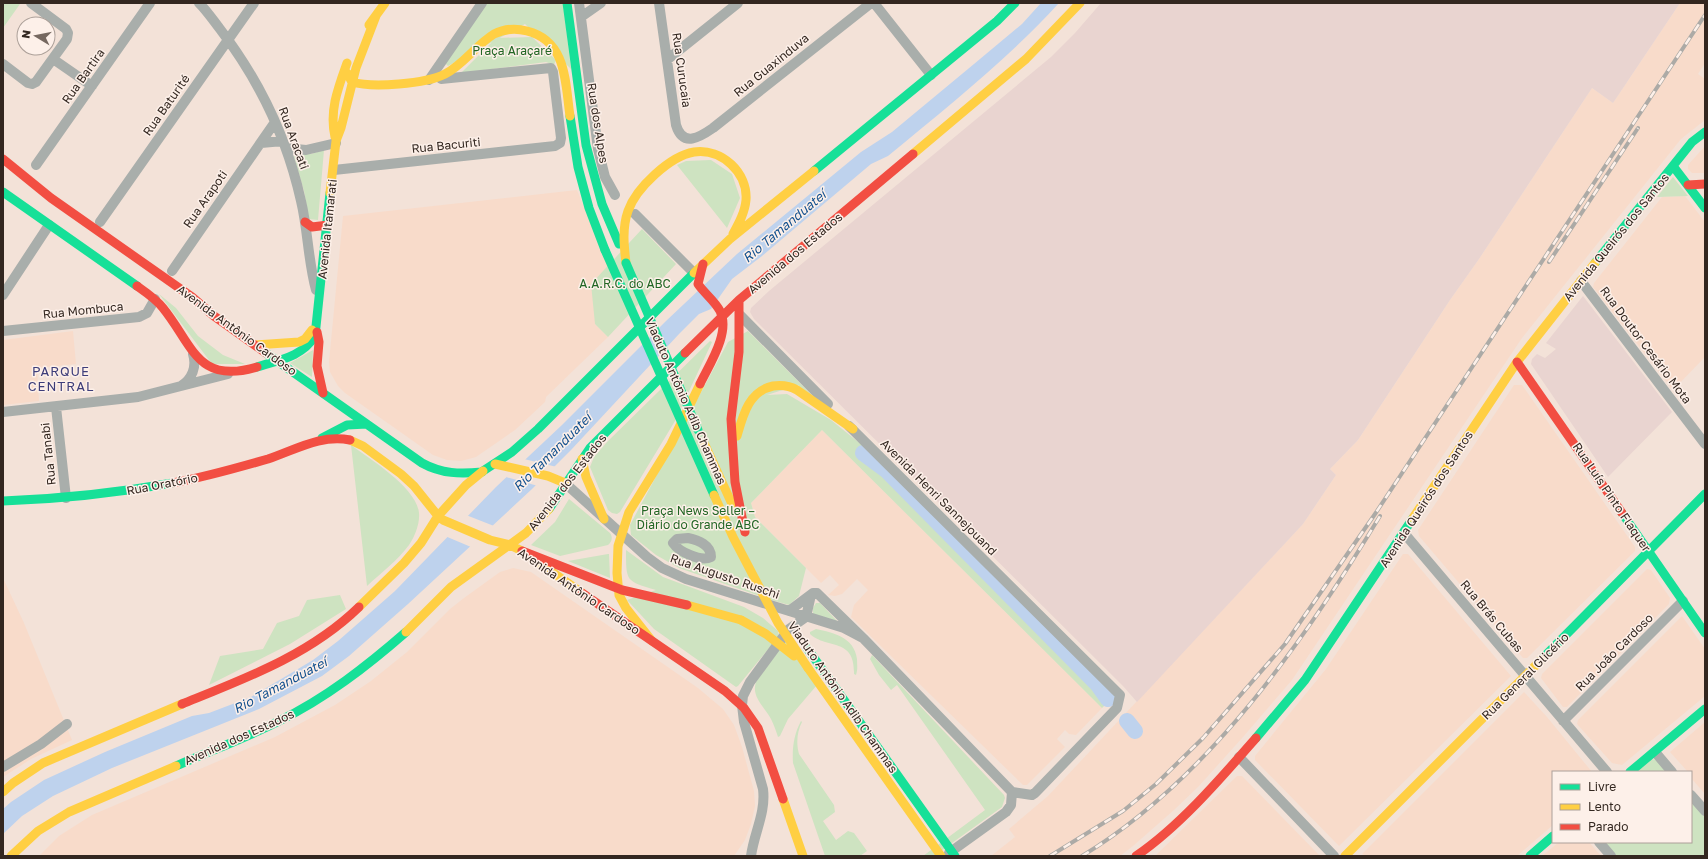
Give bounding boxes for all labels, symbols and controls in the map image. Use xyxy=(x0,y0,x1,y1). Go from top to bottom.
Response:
north arrow xyxy=(16,16,56,56)
text: N xyxy=(19,29,33,39)
street label: Rua Guaxinduva xyxy=(730,30,812,100)
street label: Rua Curucaia xyxy=(669,32,695,108)
park label: Praça Araçaré xyxy=(472,43,552,58)
street label: Rua Bartira xyxy=(58,45,108,107)
street label: Rua Baturité xyxy=(139,71,193,139)
street label: Rua dos Alpes xyxy=(584,82,612,164)
street label: Rua Aracati xyxy=(276,105,312,171)
street label: Rua Bacuriti xyxy=(411,134,481,156)
street label: Rua Arapoti xyxy=(180,167,230,231)
street label: Avenida Queirós dos Santos xyxy=(1560,170,1672,304)
street label: Avenida Itamarati xyxy=(314,178,340,280)
water label: Rio Tamanduateí xyxy=(739,184,832,265)
street label: Avenida dos Estados xyxy=(745,209,845,297)
park label: A.A.R.C. do ABC xyxy=(579,276,671,291)
street label: Avenida Antônio Cardoso xyxy=(174,282,300,378)
street label: Rua Doutor Cesário Mota xyxy=(1597,283,1695,407)
street label: Rua Mombuca xyxy=(42,298,124,322)
street label: Viaduto Antônio Adib Chammas xyxy=(642,315,730,487)
district label: PARQUE CENTRAL xyxy=(28,363,94,394)
water label: Rio Tamanduateí xyxy=(510,407,597,494)
street label: Rua Tanabi xyxy=(37,422,59,486)
street label: Avenida Queirós dos Santos xyxy=(1376,428,1476,570)
street label: Avenida dos Estados xyxy=(525,431,609,533)
street label: Avenida Henri Sannejouand xyxy=(878,436,1000,558)
street label: Rua Luís Pinto Flaquer xyxy=(1570,439,1654,555)
street label: Rua Oratório xyxy=(125,470,199,498)
park label: Praça News Seller – Diário do Grande ABC xyxy=(637,503,759,532)
street label: Avenida Antônio Cardoso xyxy=(515,544,643,638)
street label: Rua Augusto Ruschi xyxy=(668,550,782,602)
street label: Rua Brás Cubas xyxy=(1457,577,1527,655)
street label: Rua João Cardoso xyxy=(1572,610,1656,694)
street label: Viaduto Antônio Adib Chammas xyxy=(785,618,901,776)
street label: Rua General Glicério xyxy=(1478,629,1572,723)
water label: Rio Tamanduateí xyxy=(230,652,333,716)
street label: Avenida dos Estados xyxy=(182,706,296,768)
legend xyxy=(1552,771,1692,843)
text: Livre xyxy=(1588,779,1616,794)
text: Lento xyxy=(1588,799,1621,814)
text: Parado xyxy=(1588,819,1628,834)

